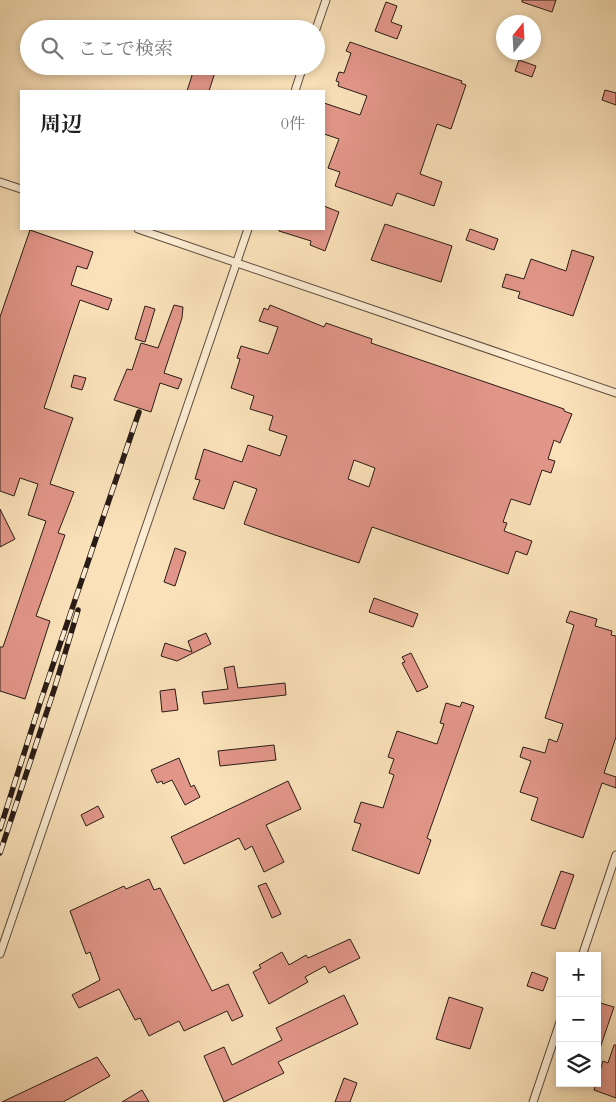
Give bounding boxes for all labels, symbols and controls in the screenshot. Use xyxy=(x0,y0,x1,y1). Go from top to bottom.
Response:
north arrow xyxy=(496,15,541,60)
search box xyxy=(20,20,325,75)
icon: search xyxy=(38,34,66,62)
text: ここで検索 xyxy=(78,36,173,62)
text: 周辺 xyxy=(40,110,82,139)
text: 0件 xyxy=(281,113,305,135)
map controls xyxy=(556,952,601,1087)
button: + xyxy=(556,952,601,997)
button: − xyxy=(556,997,601,1042)
button: layers xyxy=(556,1042,601,1087)

